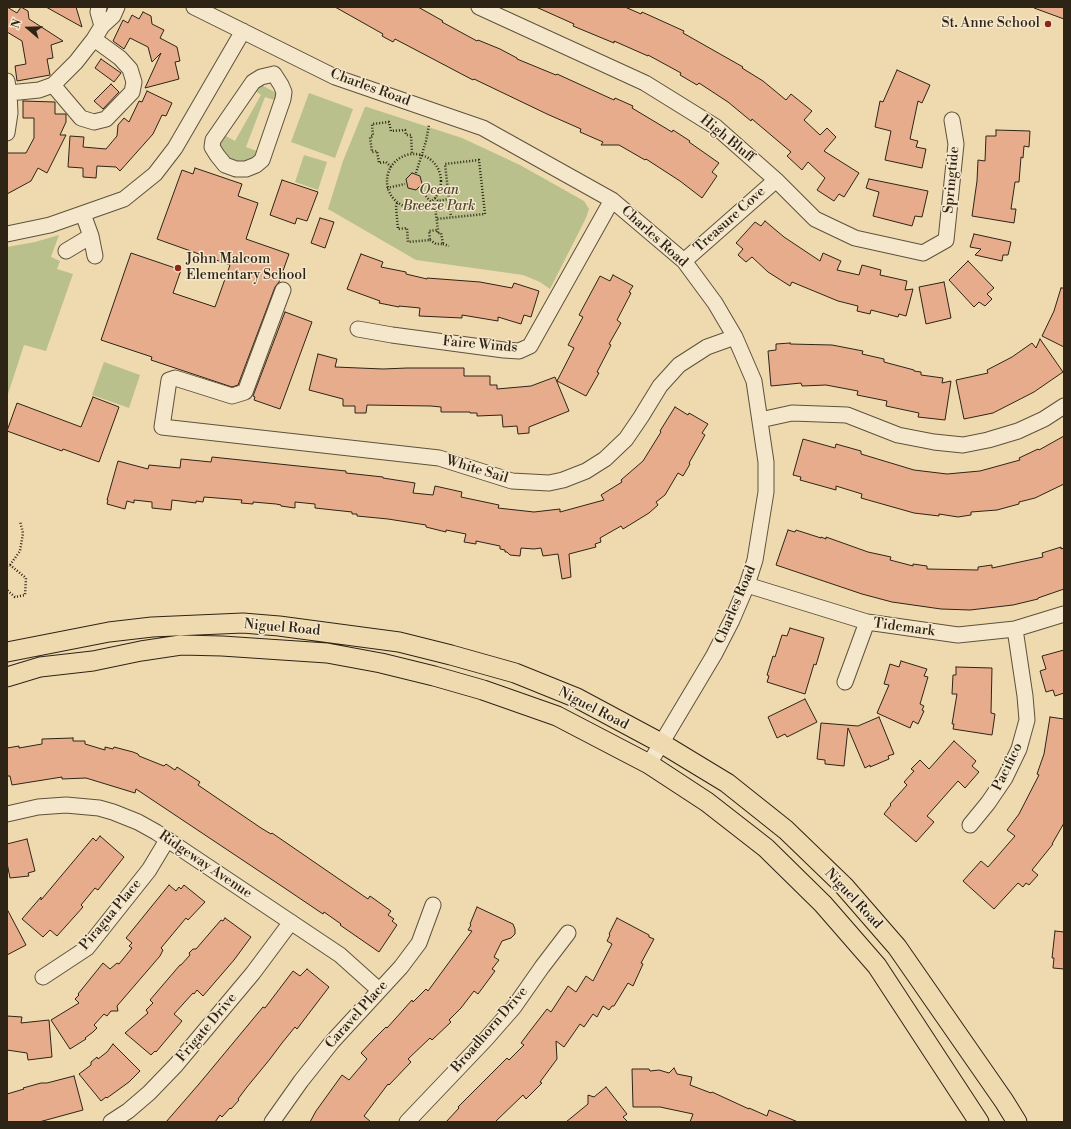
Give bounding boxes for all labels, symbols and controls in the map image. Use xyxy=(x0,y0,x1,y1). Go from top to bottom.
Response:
north arrow xyxy=(8,8,48,48)
place label: St. Anne School xyxy=(941,16,1040,32)
text: N xyxy=(9,17,25,30)
marker: St. Anne School xyxy=(1043,19,1053,29)
street label: Charles Road xyxy=(328,66,412,110)
street label: High Bluff xyxy=(696,112,758,166)
street label: Springtide xyxy=(941,146,963,214)
park label: Ocean Breeze Park xyxy=(403,183,475,216)
street label: Treasure Cove xyxy=(691,184,769,256)
street label: Charles Road xyxy=(617,203,691,271)
place label: John Malcom Elementary School xyxy=(186,252,306,284)
marker: John Malcom Elementary School xyxy=(173,263,183,273)
street label: Faire Winds xyxy=(442,333,518,357)
street label: White Sail xyxy=(444,453,510,487)
street label: Charles Road xyxy=(712,563,760,647)
street label: Tidemark xyxy=(872,615,936,641)
street label: Niguel Road xyxy=(243,616,321,640)
street label: Niguel Road xyxy=(555,684,631,734)
street label: Pacifico xyxy=(989,740,1027,794)
street label: Ridgeway Avenue xyxy=(155,828,255,902)
street label: Niguel Road xyxy=(821,865,885,933)
street label: Piragua Place xyxy=(76,876,146,954)
street label: Caravel Place xyxy=(322,978,392,1052)
street label: Broadhorn Drive xyxy=(448,984,532,1076)
street label: Frigate Drive xyxy=(173,990,241,1066)

